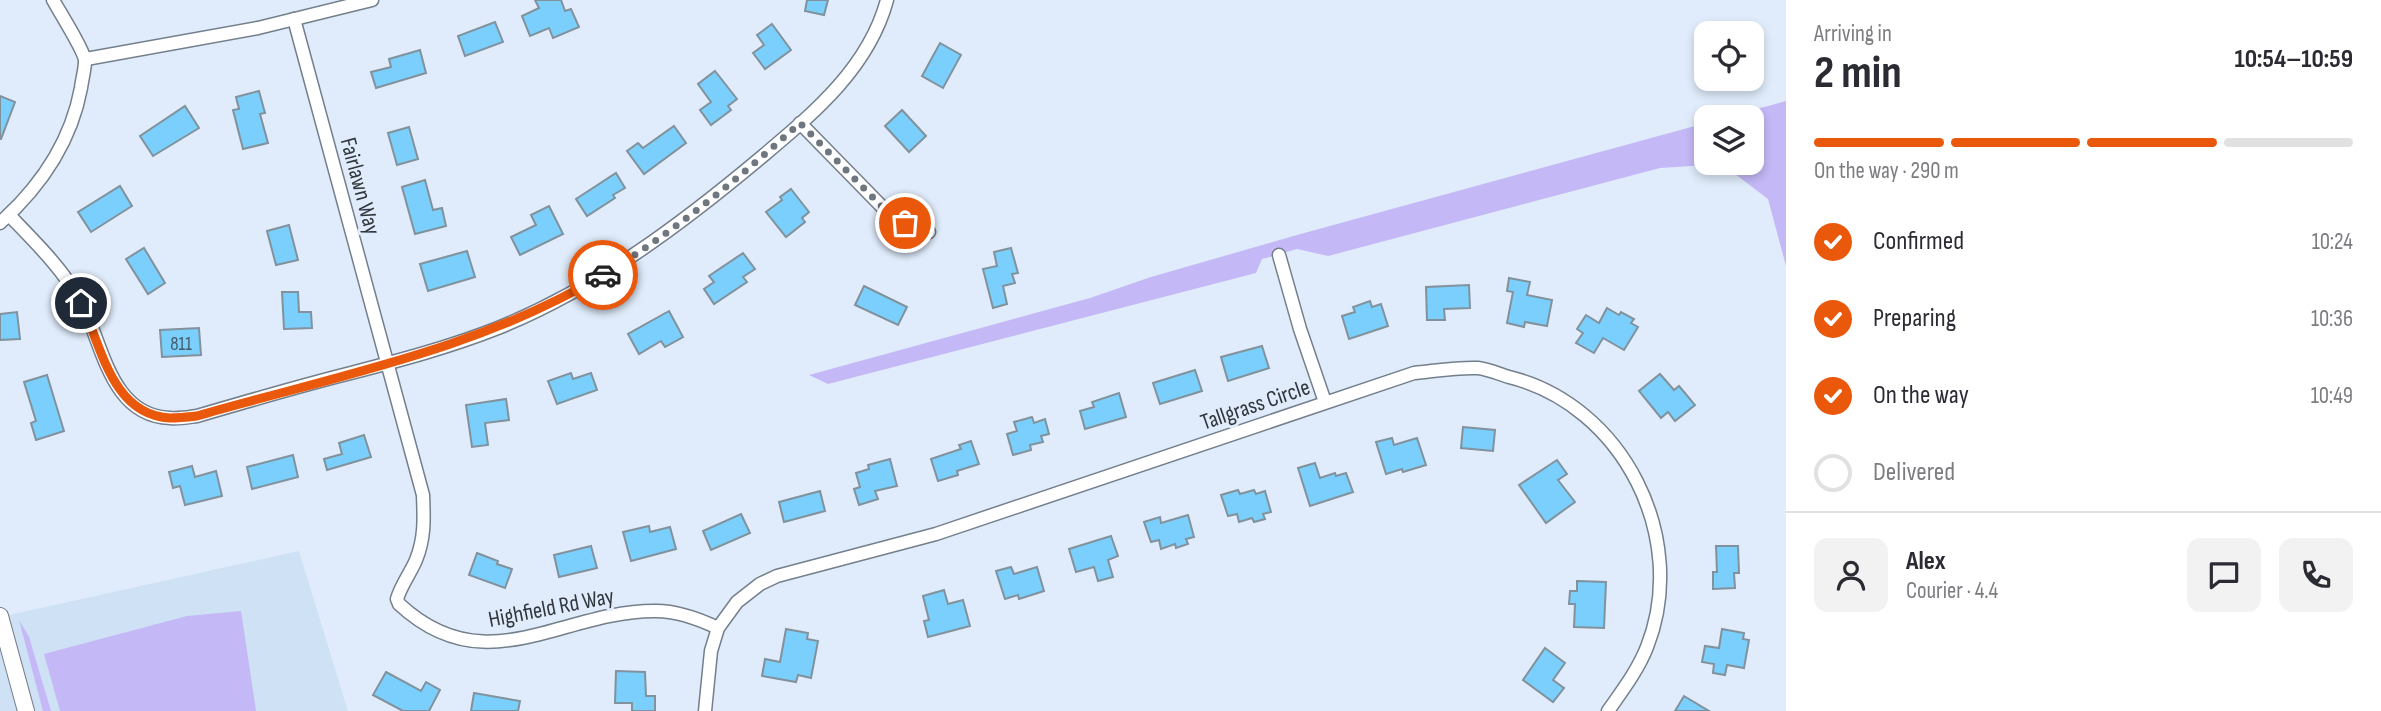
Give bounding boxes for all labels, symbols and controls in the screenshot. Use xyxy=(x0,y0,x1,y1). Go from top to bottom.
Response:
text: Arriving in xyxy=(1814,20,1892,48)
map controls xyxy=(1694,21,1764,175)
button: locate xyxy=(1694,21,1764,91)
text: 10:54–10:59 xyxy=(2235,44,2353,75)
text: 2 min xyxy=(1814,46,1902,101)
button: layers xyxy=(1694,105,1764,175)
street label: Fairlawn Way xyxy=(334,135,386,238)
text: On the way · 290 m xyxy=(1814,157,1959,185)
pin xyxy=(875,193,935,253)
icon: bag xyxy=(886,204,924,242)
icon: check xyxy=(1814,223,1852,261)
text: Confirmed xyxy=(1873,226,1964,257)
text: 10:24 xyxy=(2312,228,2353,256)
courier xyxy=(568,240,638,310)
icon: car xyxy=(584,256,622,294)
pin xyxy=(51,273,111,333)
icon: home xyxy=(62,284,100,322)
icon: check xyxy=(1814,300,1852,338)
text: Preparing xyxy=(1873,303,1956,334)
text: 10:36 xyxy=(2311,305,2353,333)
house number: 811 xyxy=(170,333,192,356)
street label: Tallgrass Circle xyxy=(1197,373,1314,437)
icon: check xyxy=(1814,377,1852,415)
text: On the way xyxy=(1873,380,1969,411)
text: 10:49 xyxy=(2311,382,2353,410)
text: Delivered xyxy=(1873,457,1955,488)
button: person xyxy=(1814,538,1888,612)
button: chat xyxy=(2187,538,2261,612)
button: phone xyxy=(2279,538,2353,612)
text: Alex xyxy=(1906,546,1946,577)
text: Courier · 4.4 xyxy=(1906,577,1998,605)
street label: Highfield Rd Way xyxy=(486,582,616,634)

